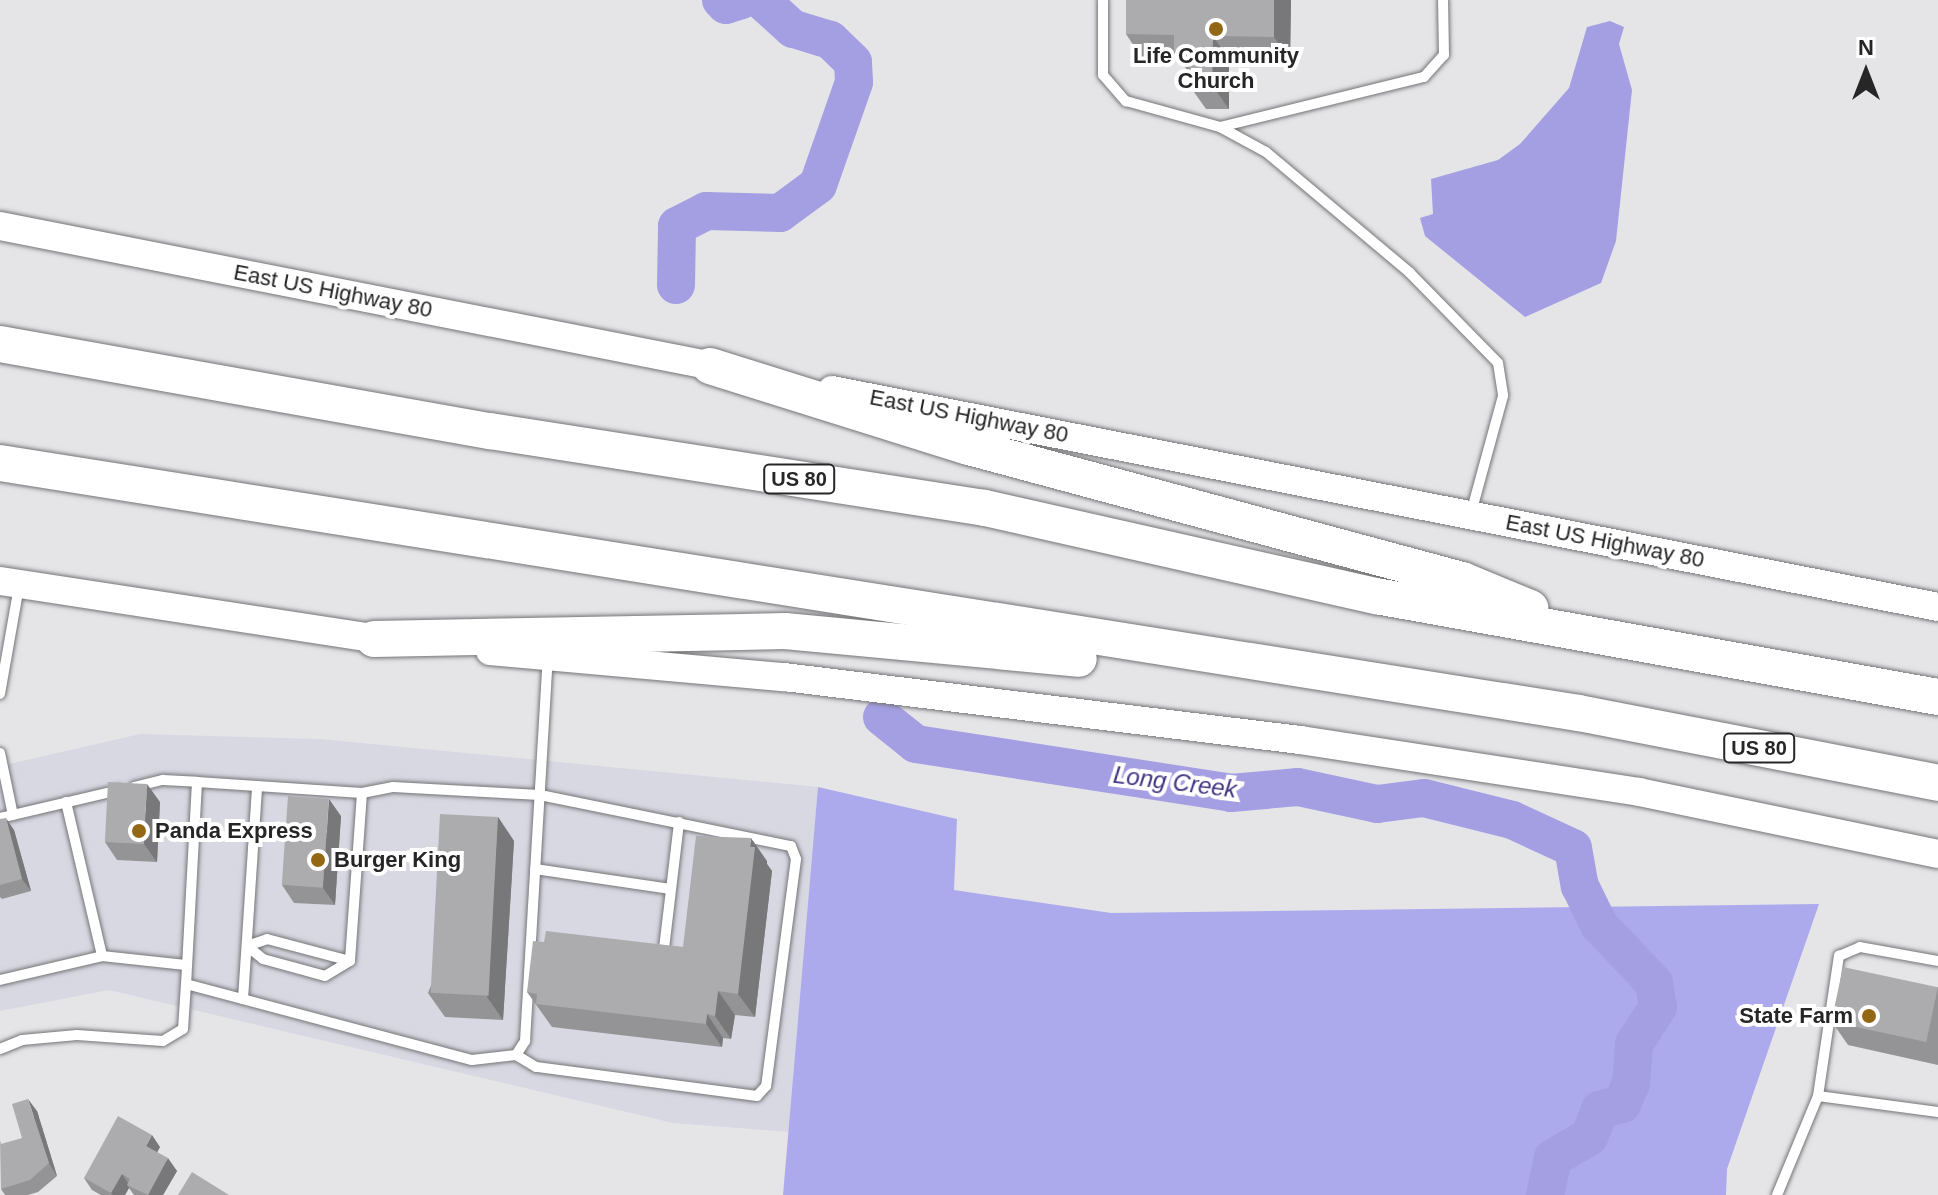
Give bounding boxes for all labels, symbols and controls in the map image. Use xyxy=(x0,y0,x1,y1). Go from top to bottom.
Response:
marker: Life Community Church xyxy=(1207,20,1225,38)
north arrow xyxy=(1826,32,1906,112)
text: N xyxy=(1858,35,1874,60)
place label: Life Community Church xyxy=(1133,42,1299,94)
street label: East US Highway 80 xyxy=(231,259,435,323)
street label: East US Highway 80 xyxy=(867,384,1071,448)
road number: US 80 xyxy=(763,463,835,495)
street label: East US Highway 80 xyxy=(1503,509,1707,573)
road number: US 80 xyxy=(1723,732,1795,764)
water label: Long Creek xyxy=(1112,760,1238,804)
place label: Panda Express xyxy=(155,818,313,844)
marker: Panda Express xyxy=(130,822,148,840)
place label: Burger King xyxy=(334,847,461,873)
marker: Burger King xyxy=(309,851,327,869)
place label: State Farm xyxy=(1739,1003,1853,1029)
marker: State Farm xyxy=(1860,1007,1878,1025)

